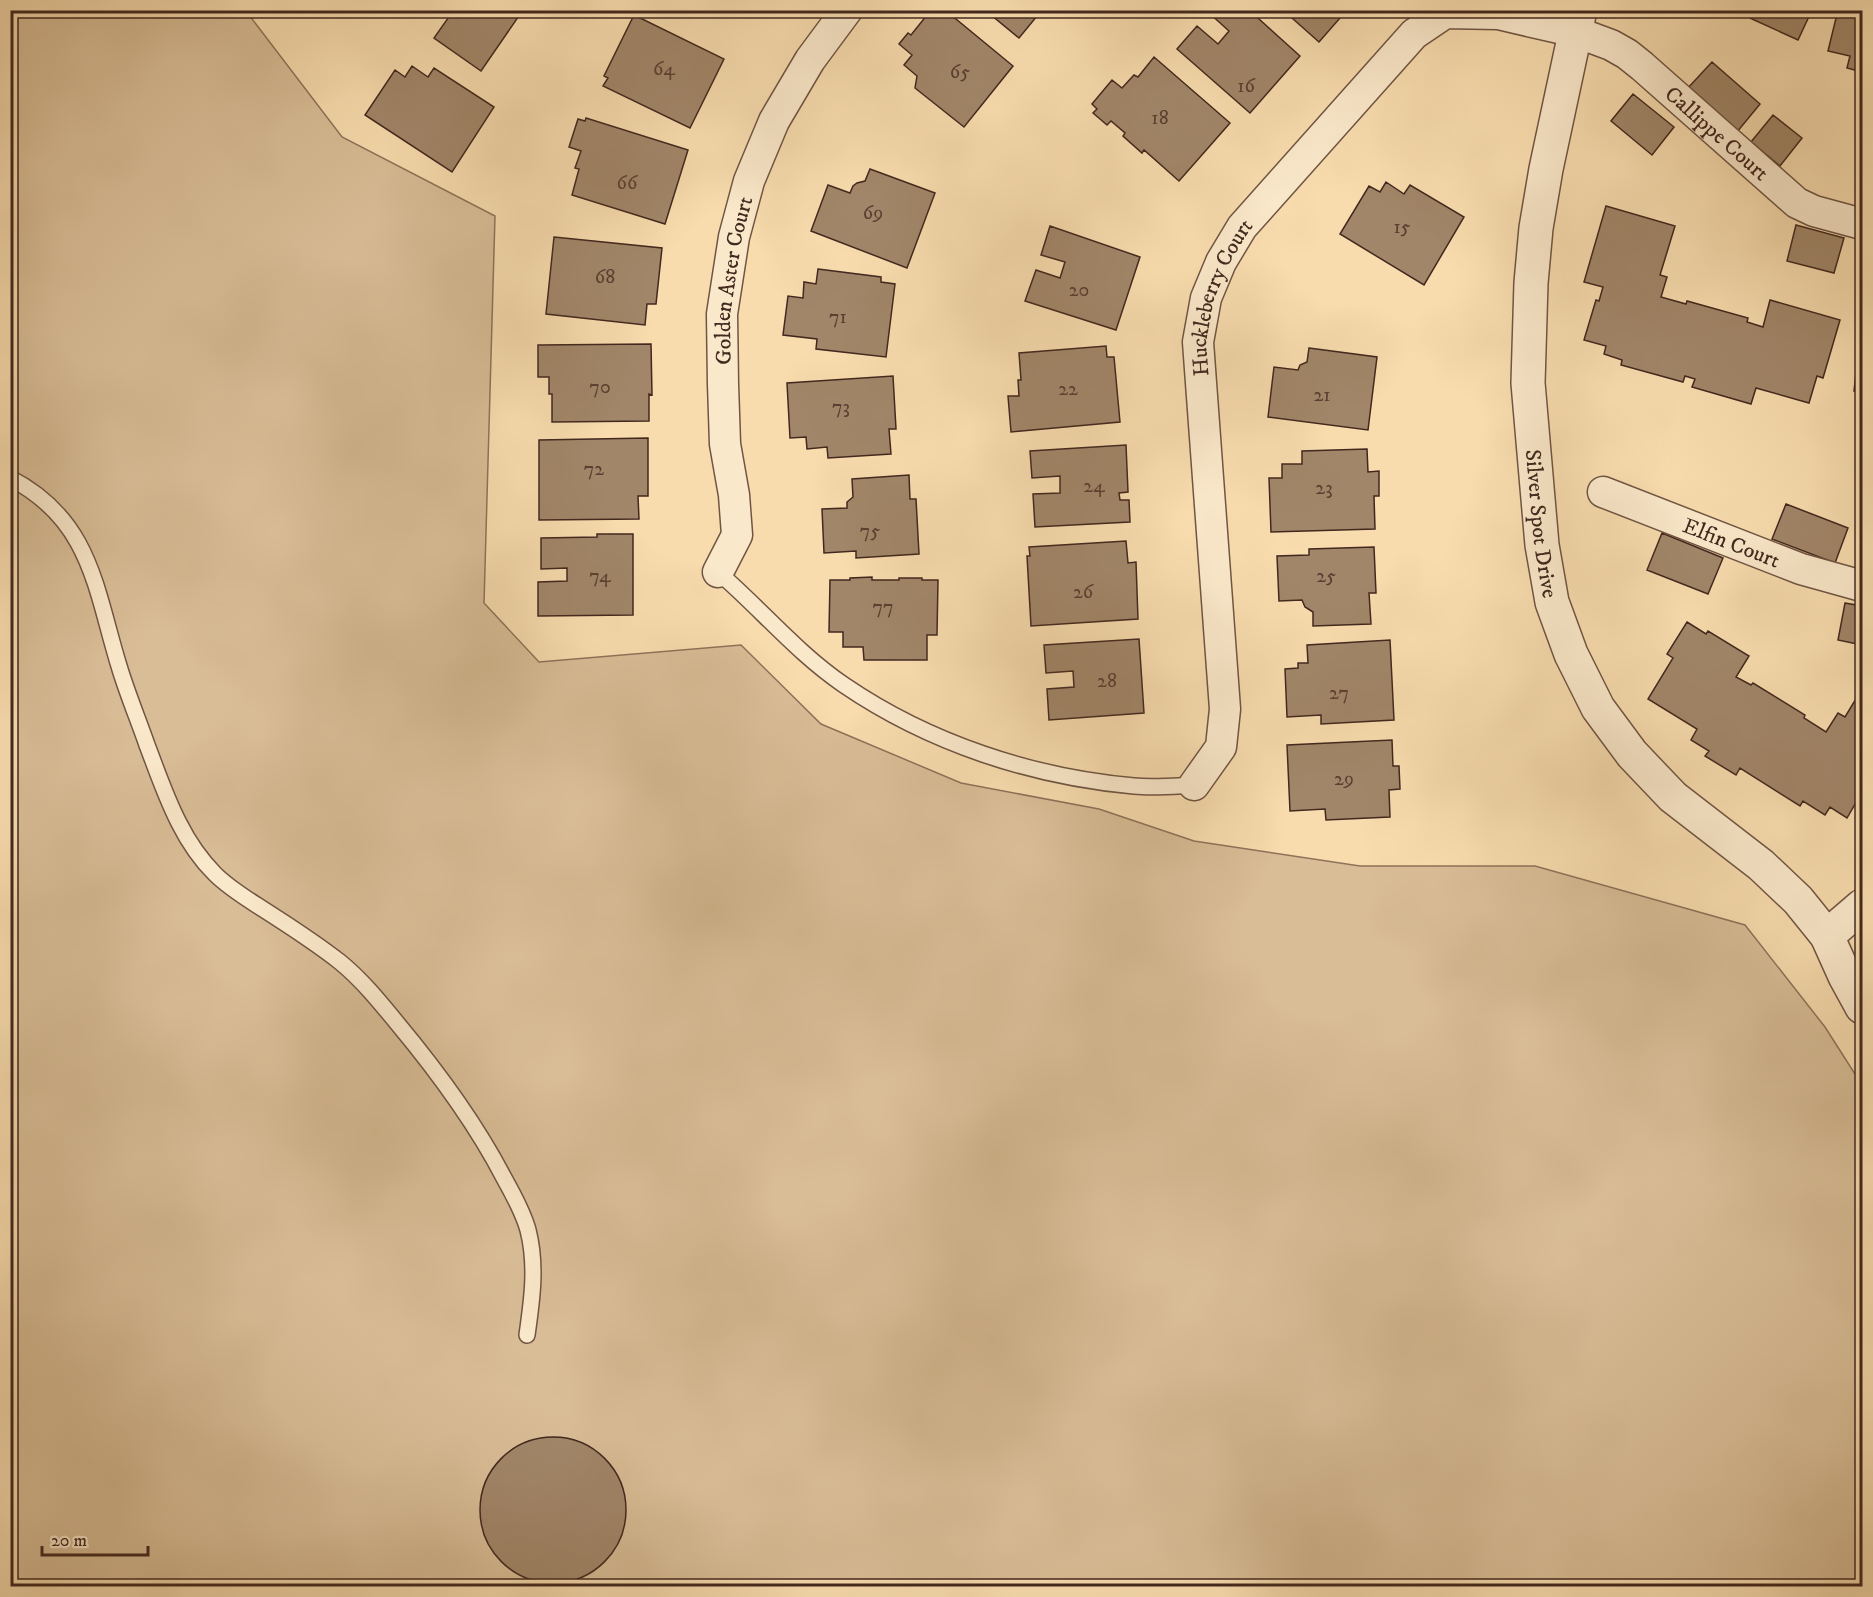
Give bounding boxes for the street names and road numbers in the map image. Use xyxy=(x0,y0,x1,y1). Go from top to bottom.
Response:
street label: Callippe Court xyxy=(1659,81,1774,187)
street label: Golden Aster Court xyxy=(710,193,759,365)
street label: Huckleberry Court xyxy=(1186,213,1259,377)
street label: Silver Spot Drive xyxy=(1519,448,1563,600)
street label: Elfin Court xyxy=(1679,512,1784,574)

